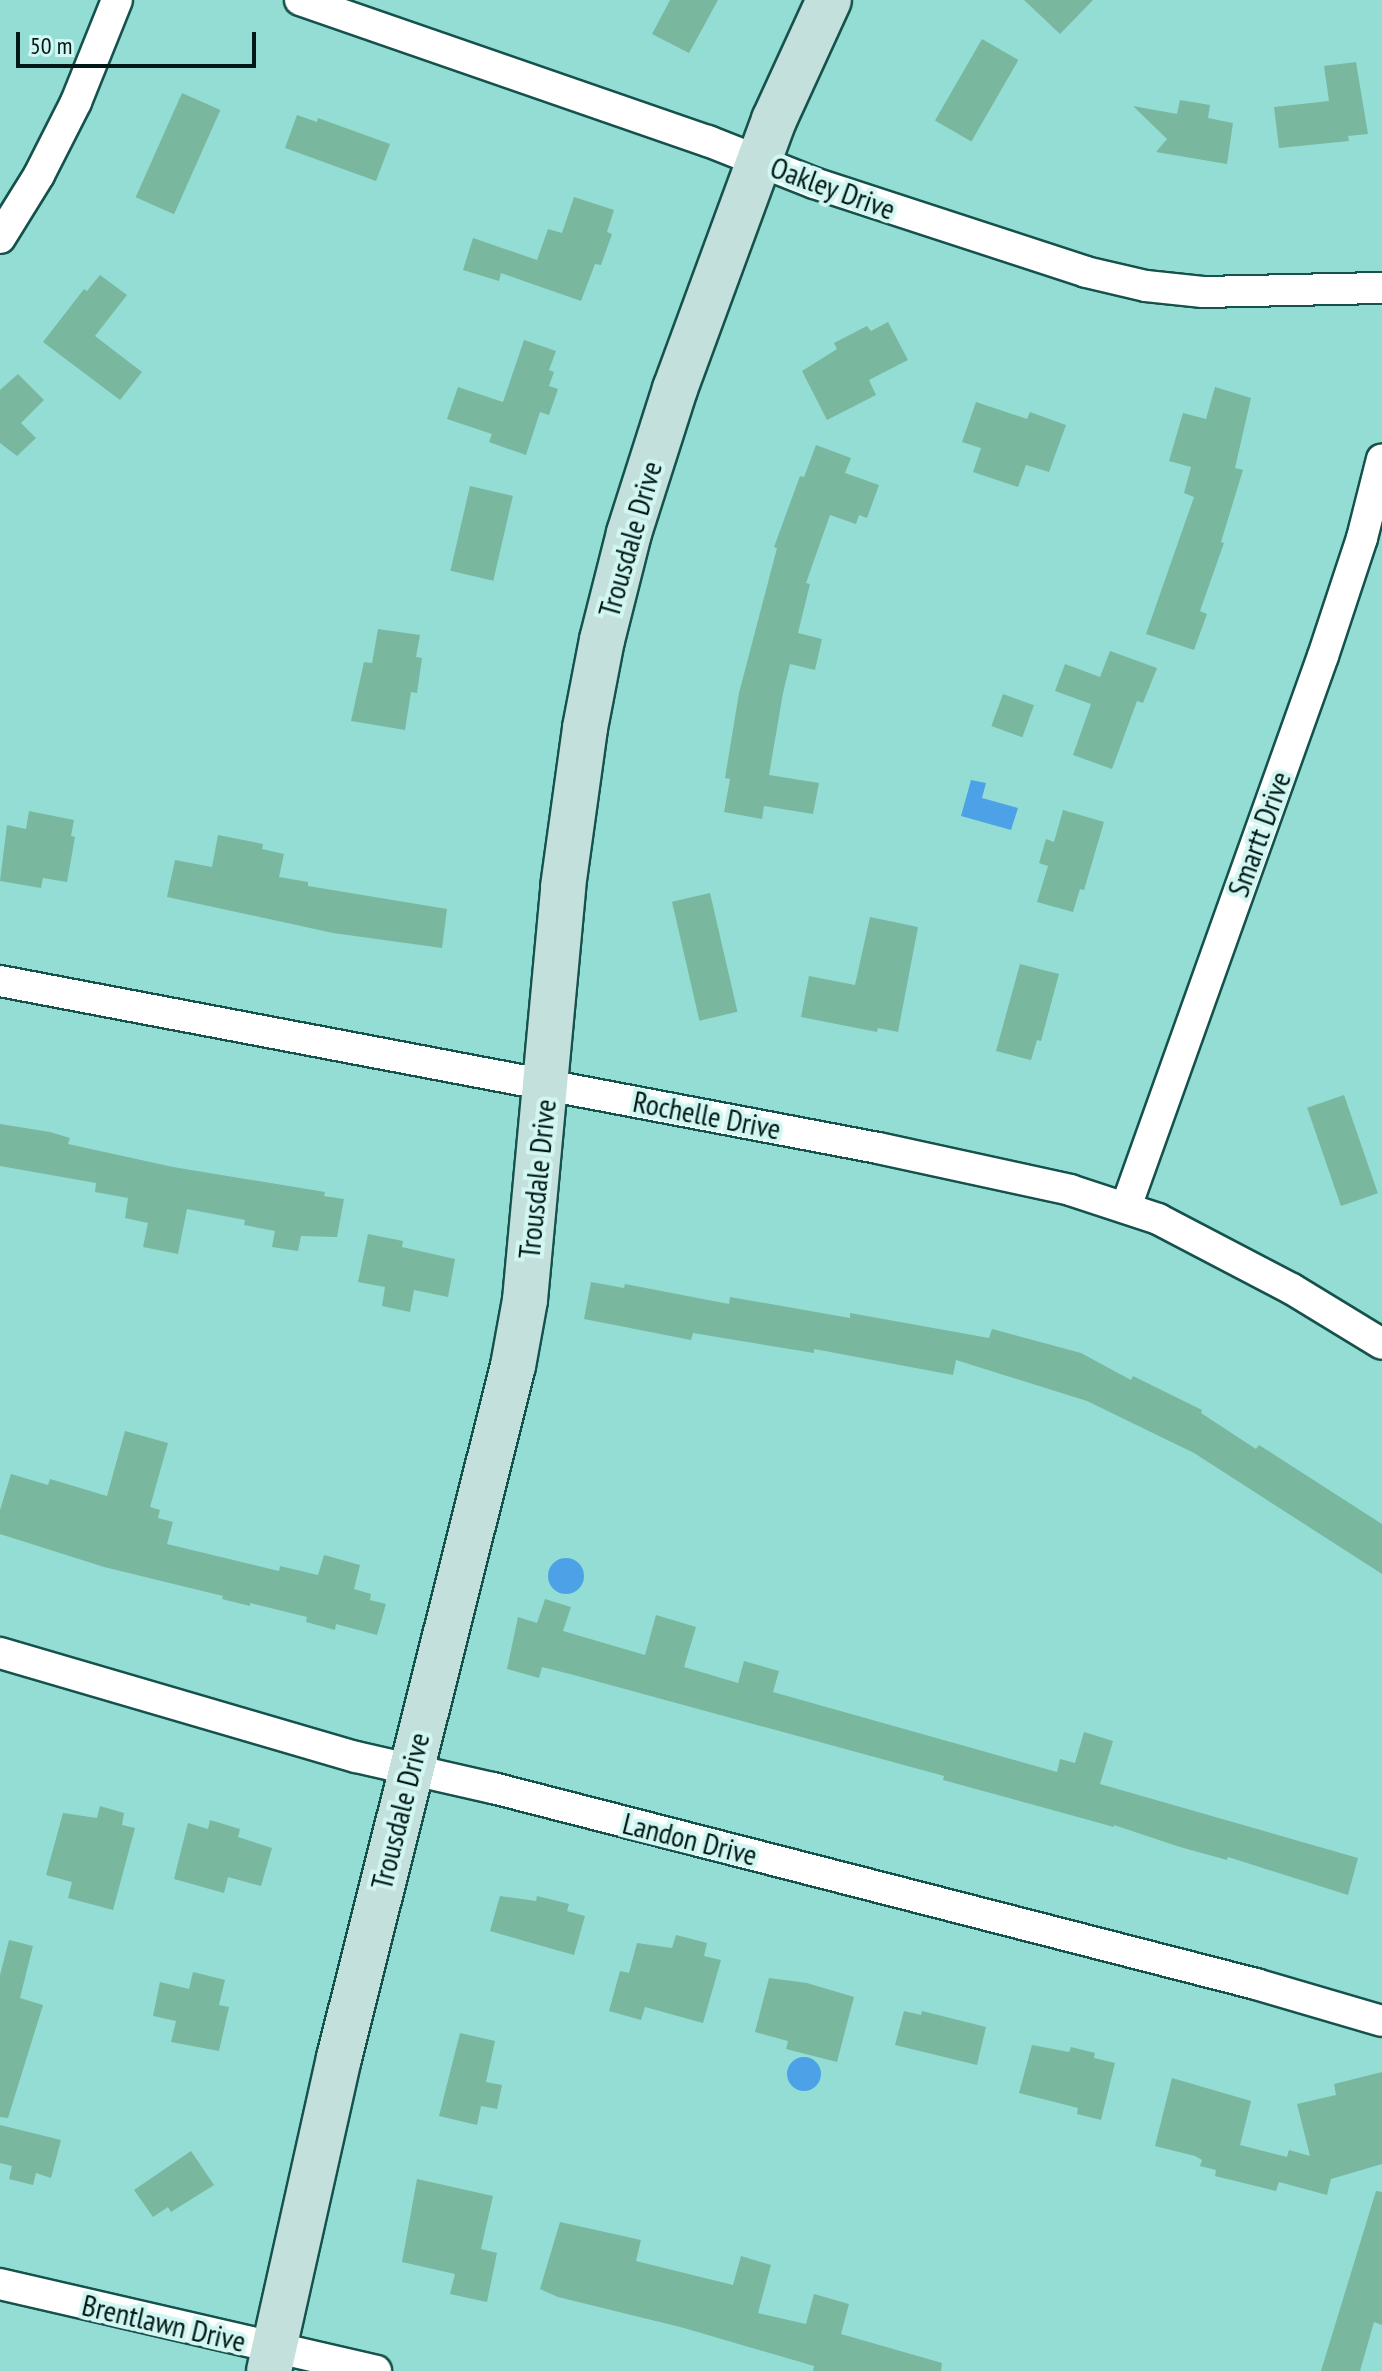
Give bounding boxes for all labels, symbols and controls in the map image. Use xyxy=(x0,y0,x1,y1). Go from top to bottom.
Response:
scale bar xyxy=(20,16,260,66)
text: 50 m xyxy=(30,30,72,61)
street label: Oakley Drive xyxy=(765,149,901,227)
street label: Trousdale Drive xyxy=(591,457,669,621)
street label: Smartt Drive xyxy=(1220,766,1298,902)
street label: Rochelle Drive xyxy=(630,1083,784,1147)
street label: Trousdale Drive xyxy=(511,1097,563,1261)
street label: Trousdale Drive xyxy=(363,1729,437,1893)
street label: Landon Drive xyxy=(619,1805,761,1873)
street label: Brentlawn Drive xyxy=(79,2287,249,2359)

